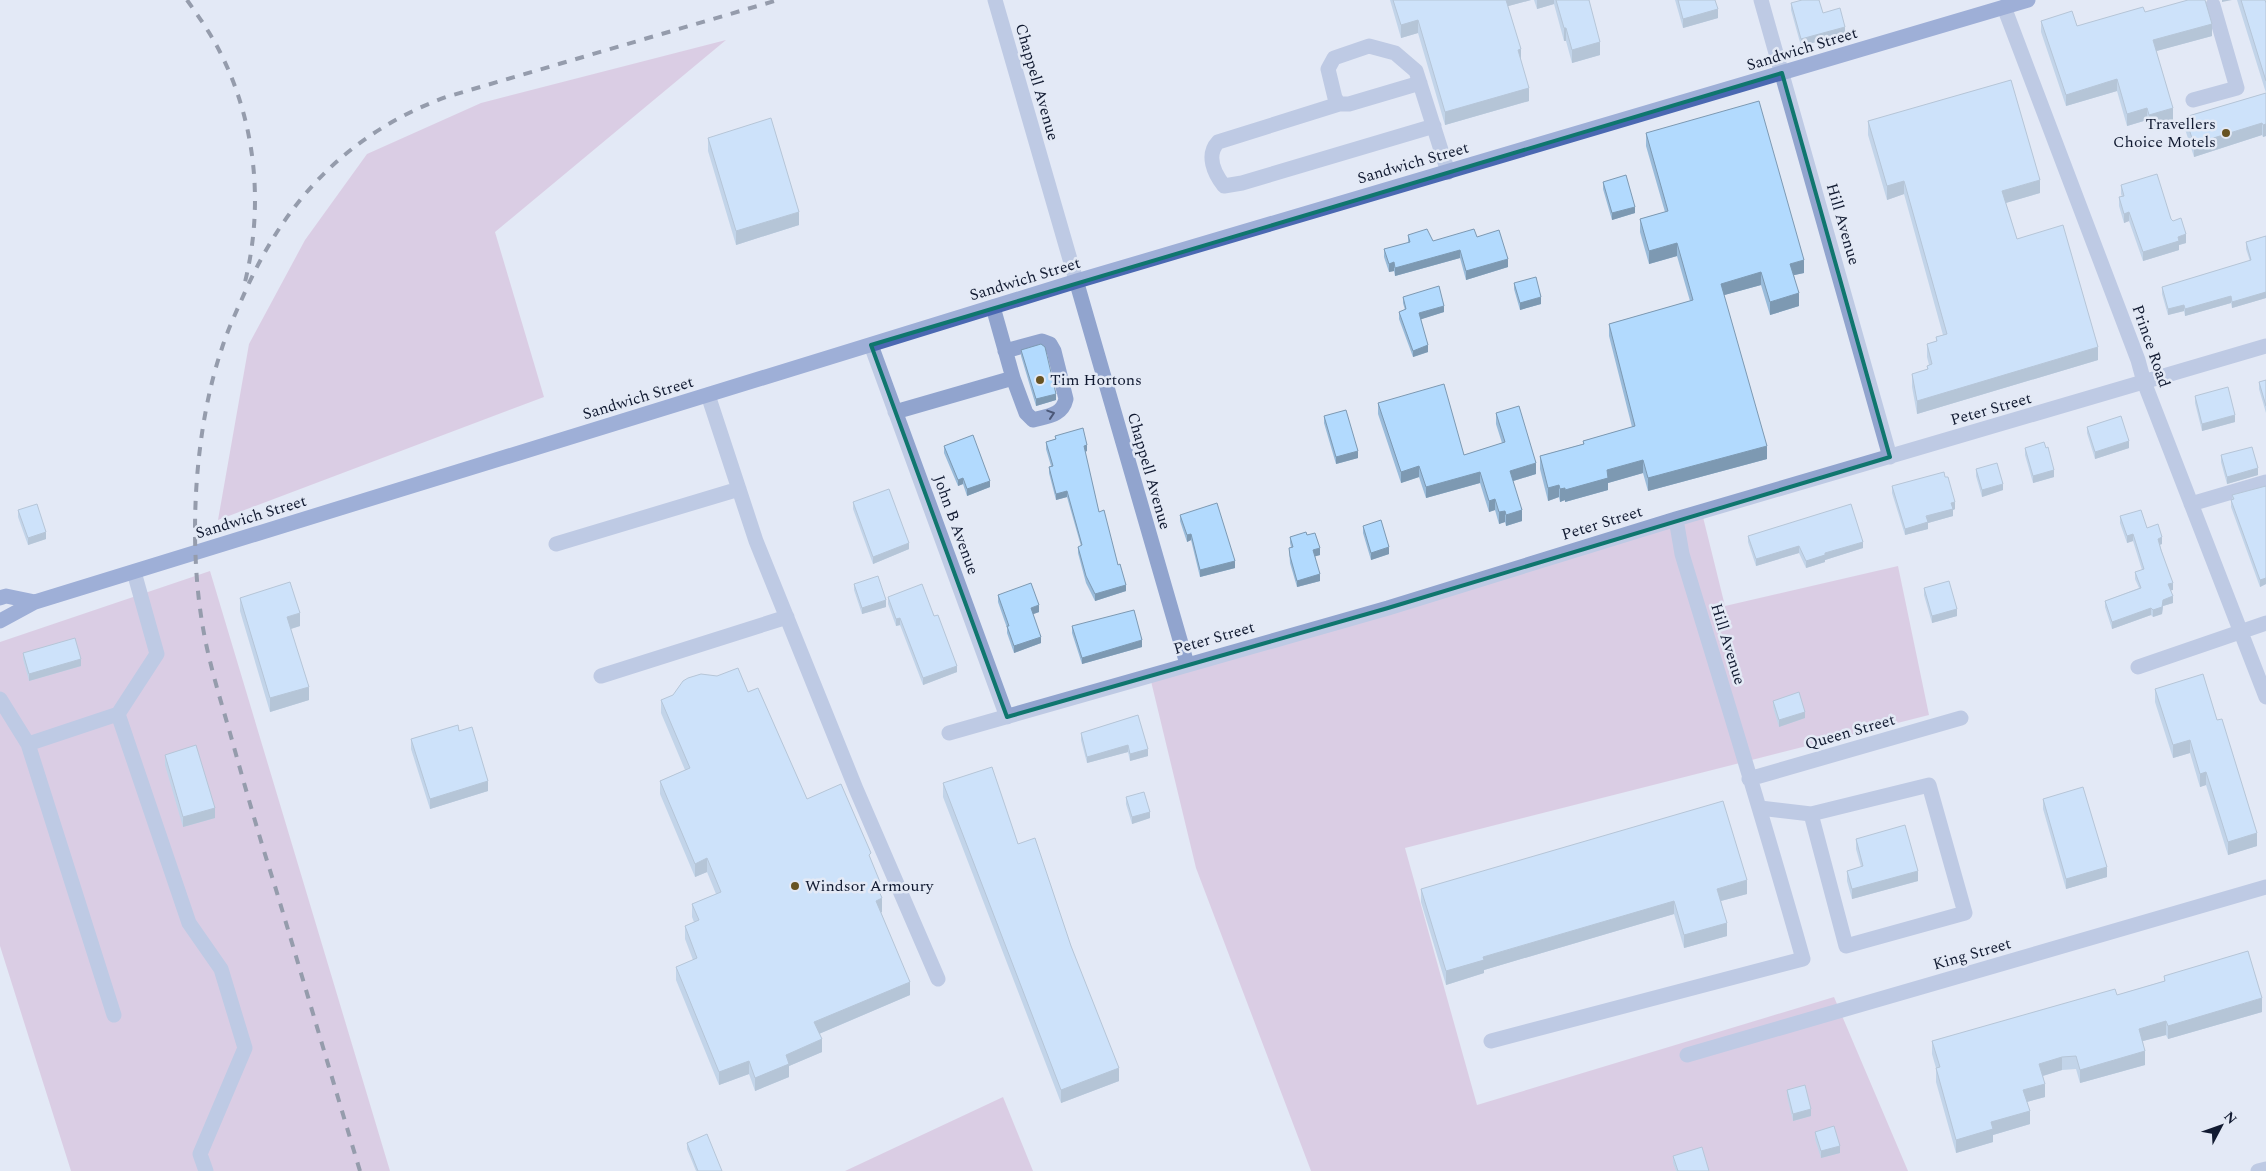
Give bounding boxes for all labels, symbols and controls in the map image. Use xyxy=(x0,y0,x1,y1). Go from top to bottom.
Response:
street label: Chappell Avenue xyxy=(1009,21,1065,143)
street label: Sandwich Street xyxy=(1744,21,1861,77)
place label: Travellers Choice Motels xyxy=(2113,112,2216,154)
marker: Travellers Choice Motels xyxy=(2220,127,2232,139)
street label: Sandwich Street xyxy=(1354,136,1472,190)
street label: Hill Avenue xyxy=(1820,180,1866,268)
street label: Sandwich Street xyxy=(967,251,1084,307)
street label: Prince Road xyxy=(2126,301,2176,391)
place label: Tim Hortons xyxy=(1050,368,1142,392)
street label: Sandwich Street xyxy=(580,370,697,426)
marker: Tim Hortons xyxy=(1034,374,1046,386)
street label: Peter Street xyxy=(1948,386,2035,432)
one-way arrow xyxy=(1046,410,1055,420)
street label: Chappell Avenue xyxy=(1121,410,1177,532)
street label: John B Avenue xyxy=(927,472,985,578)
street label: Sandwich Street xyxy=(193,489,310,545)
street label: Peter Street xyxy=(1559,499,1646,547)
street label: Hill Avenue xyxy=(1704,600,1752,688)
street label: Peter Street xyxy=(1171,615,1258,661)
street label: Queen Street xyxy=(1802,708,1898,756)
place label: Windsor Armoury xyxy=(805,874,935,898)
marker: Windsor Armoury xyxy=(789,880,801,892)
street label: King Street xyxy=(1930,931,2014,977)
north arrow xyxy=(2196,1101,2246,1151)
text: N xyxy=(2219,1107,2242,1129)

